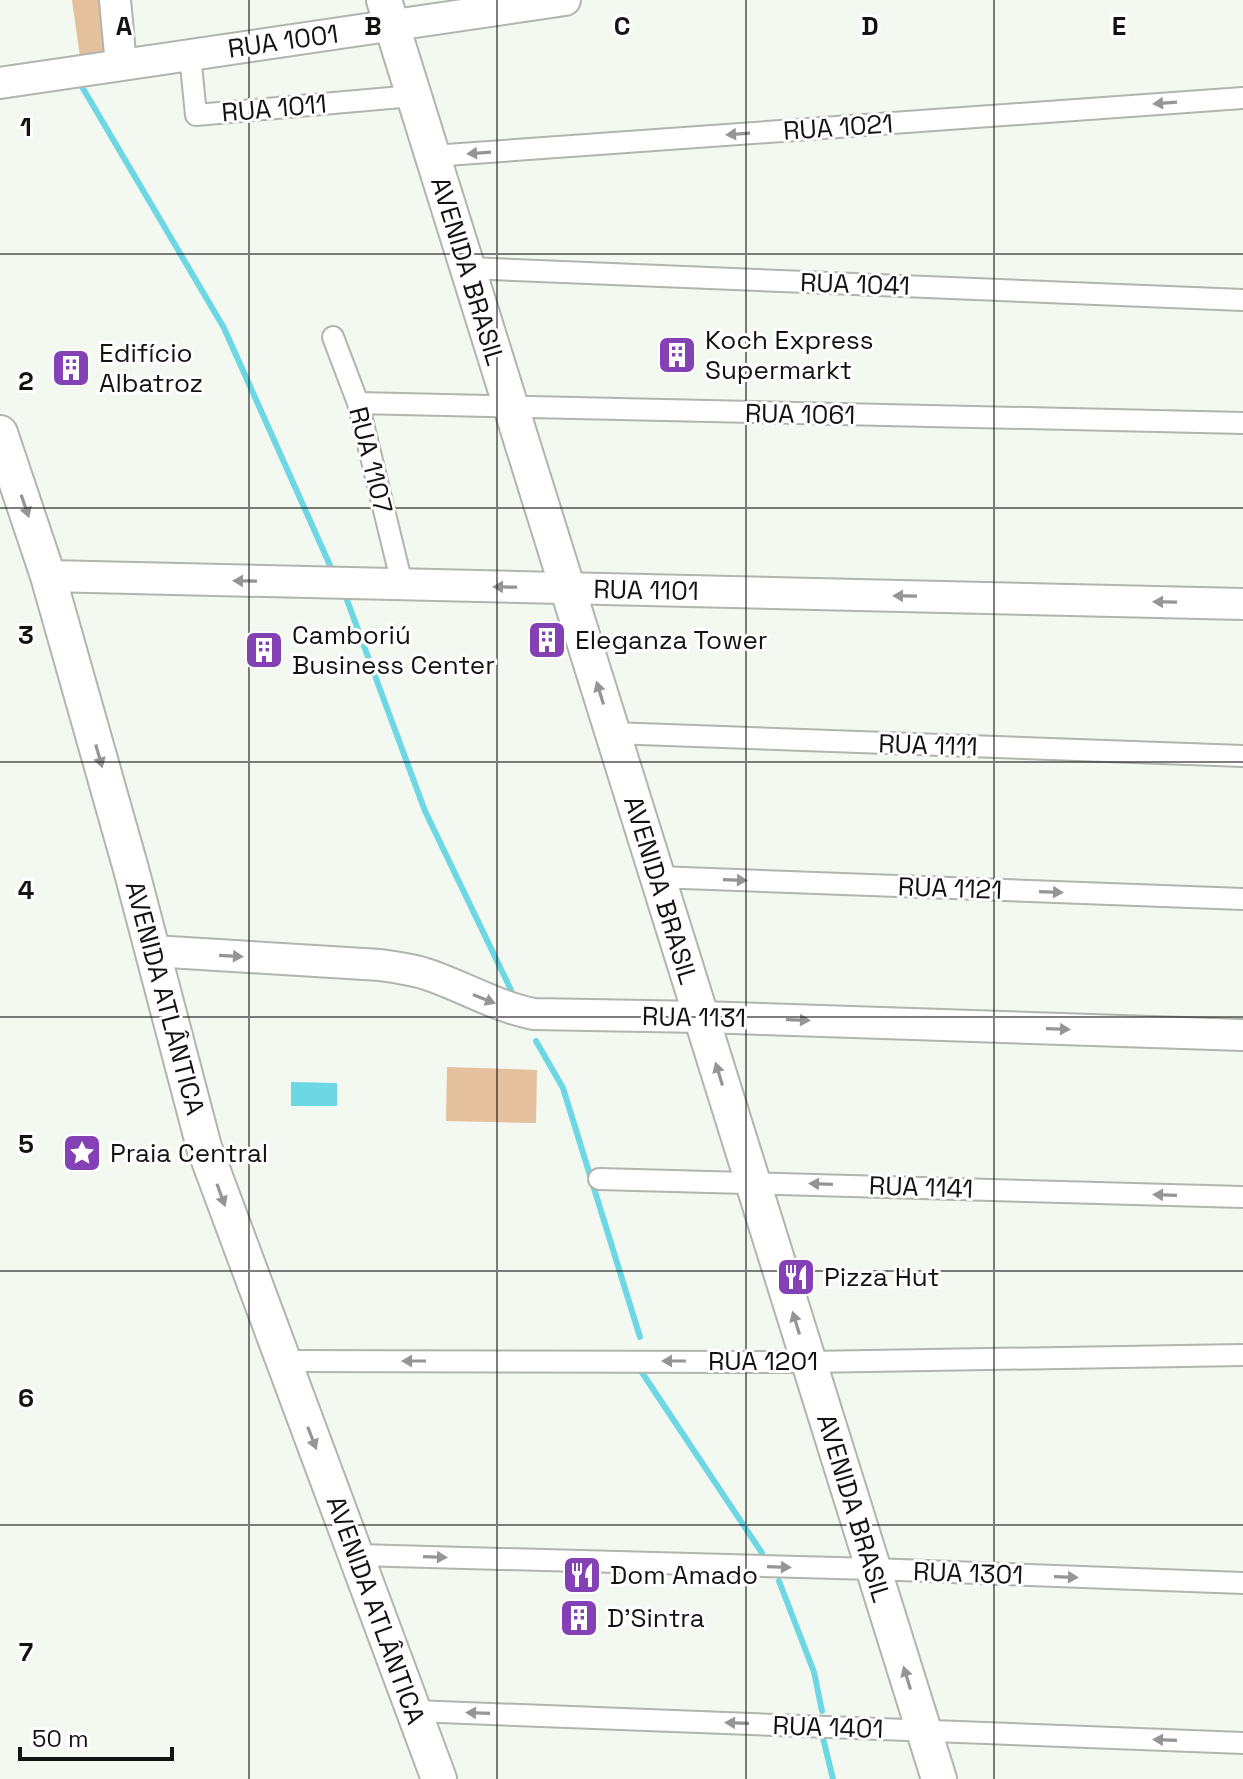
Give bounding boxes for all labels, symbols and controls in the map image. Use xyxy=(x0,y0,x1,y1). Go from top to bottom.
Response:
text: A xyxy=(116,9,133,43)
text: B xyxy=(364,9,382,43)
text: C xyxy=(614,9,630,43)
text: D xyxy=(861,9,879,43)
text: E xyxy=(1112,9,1126,43)
street label: RUA 1001 xyxy=(226,16,340,66)
street label: RUA 1011 xyxy=(220,86,328,130)
one-way arrow xyxy=(1152,97,1177,110)
street label: RUA 1021 xyxy=(782,106,894,148)
text: 1 xyxy=(20,110,32,144)
one-way arrow xyxy=(725,128,750,141)
one-way arrow xyxy=(466,147,491,160)
street label: AVENIDA BRASIL xyxy=(423,173,513,369)
street label: RUA 1041 xyxy=(799,265,911,303)
place label: Koch Express Supermarkt xyxy=(705,323,874,387)
building icon: Koch Express Supermarkt xyxy=(656,334,698,376)
place label: Edifício Albatroz xyxy=(99,336,203,400)
building icon: Edifício Albatroz xyxy=(50,347,92,389)
text: 2 xyxy=(18,364,34,398)
street label: RUA 1061 xyxy=(745,396,855,432)
street label: RUA 1107 xyxy=(341,403,401,517)
one-way arrow xyxy=(19,495,31,519)
street label: RUA 1101 xyxy=(593,572,699,608)
one-way arrow xyxy=(232,575,257,587)
one-way arrow xyxy=(492,580,517,593)
one-way arrow xyxy=(892,590,917,602)
one-way arrow xyxy=(1152,596,1177,608)
text: 3 xyxy=(18,618,34,652)
place label: Camboriú Business Center xyxy=(292,618,495,682)
building icon: Eleganza Tower xyxy=(526,619,568,661)
place label: Eleganza Tower xyxy=(575,623,768,657)
building icon: Camboriú Business Center xyxy=(243,629,285,671)
one-way arrow xyxy=(593,680,606,704)
street label: RUA 1111 xyxy=(878,726,978,764)
one-way arrow xyxy=(93,744,106,768)
street label: AVENIDA BRASIL xyxy=(616,792,706,988)
street label: RUA 1121 xyxy=(897,869,1003,907)
text: 4 xyxy=(18,873,34,907)
one-way arrow xyxy=(723,873,748,886)
street label: AVENIDA ATLÂNTICA xyxy=(117,877,213,1119)
one-way arrow xyxy=(1039,885,1064,898)
one-way arrow xyxy=(219,949,244,962)
one-way arrow xyxy=(473,992,496,1005)
street label: RUA 1131 xyxy=(642,999,746,1035)
one-way arrow xyxy=(786,1014,811,1026)
one-way arrow xyxy=(1046,1022,1071,1035)
one-way arrow xyxy=(712,1062,725,1086)
text: 5 xyxy=(18,1127,34,1161)
place icon: Praia Central xyxy=(61,1132,103,1174)
place label: Praia Central xyxy=(110,1136,268,1170)
street label: RUA 1141 xyxy=(868,1168,974,1206)
one-way arrow xyxy=(808,1177,833,1190)
one-way arrow xyxy=(216,1183,228,1207)
one-way arrow xyxy=(1152,1188,1177,1201)
restaurant icon: Pizza Hut xyxy=(775,1256,817,1298)
place label: Pizza Hut xyxy=(824,1260,940,1294)
one-way arrow xyxy=(789,1310,802,1334)
street label: RUA 1201 xyxy=(708,1344,818,1378)
one-way arrow xyxy=(401,1355,426,1367)
one-way arrow xyxy=(661,1355,686,1367)
text: 6 xyxy=(18,1381,34,1415)
street label: AVENIDA BRASIL xyxy=(809,1410,899,1606)
one-way arrow xyxy=(306,1426,319,1450)
street label: AVENIDA ATLÂNTICA xyxy=(319,1491,433,1729)
one-way arrow xyxy=(423,1551,448,1564)
restaurant icon: Dom Amado xyxy=(561,1554,603,1596)
street label: RUA 1301 xyxy=(912,1554,1024,1592)
place label: Dom Amado xyxy=(610,1558,758,1592)
one-way arrow xyxy=(767,1560,792,1573)
one-way arrow xyxy=(1054,1570,1079,1583)
building icon: D'Sintra xyxy=(558,1597,600,1639)
place label: D'Sintra xyxy=(607,1601,705,1635)
text: 7 xyxy=(19,1635,33,1669)
one-way arrow xyxy=(900,1665,913,1689)
one-way arrow xyxy=(465,1707,490,1720)
street label: RUA 1401 xyxy=(772,1708,884,1746)
scale bar xyxy=(20,1711,172,1761)
one-way arrow xyxy=(724,1717,749,1730)
text: 50 m xyxy=(32,1723,89,1754)
one-way arrow xyxy=(1152,1733,1177,1746)

